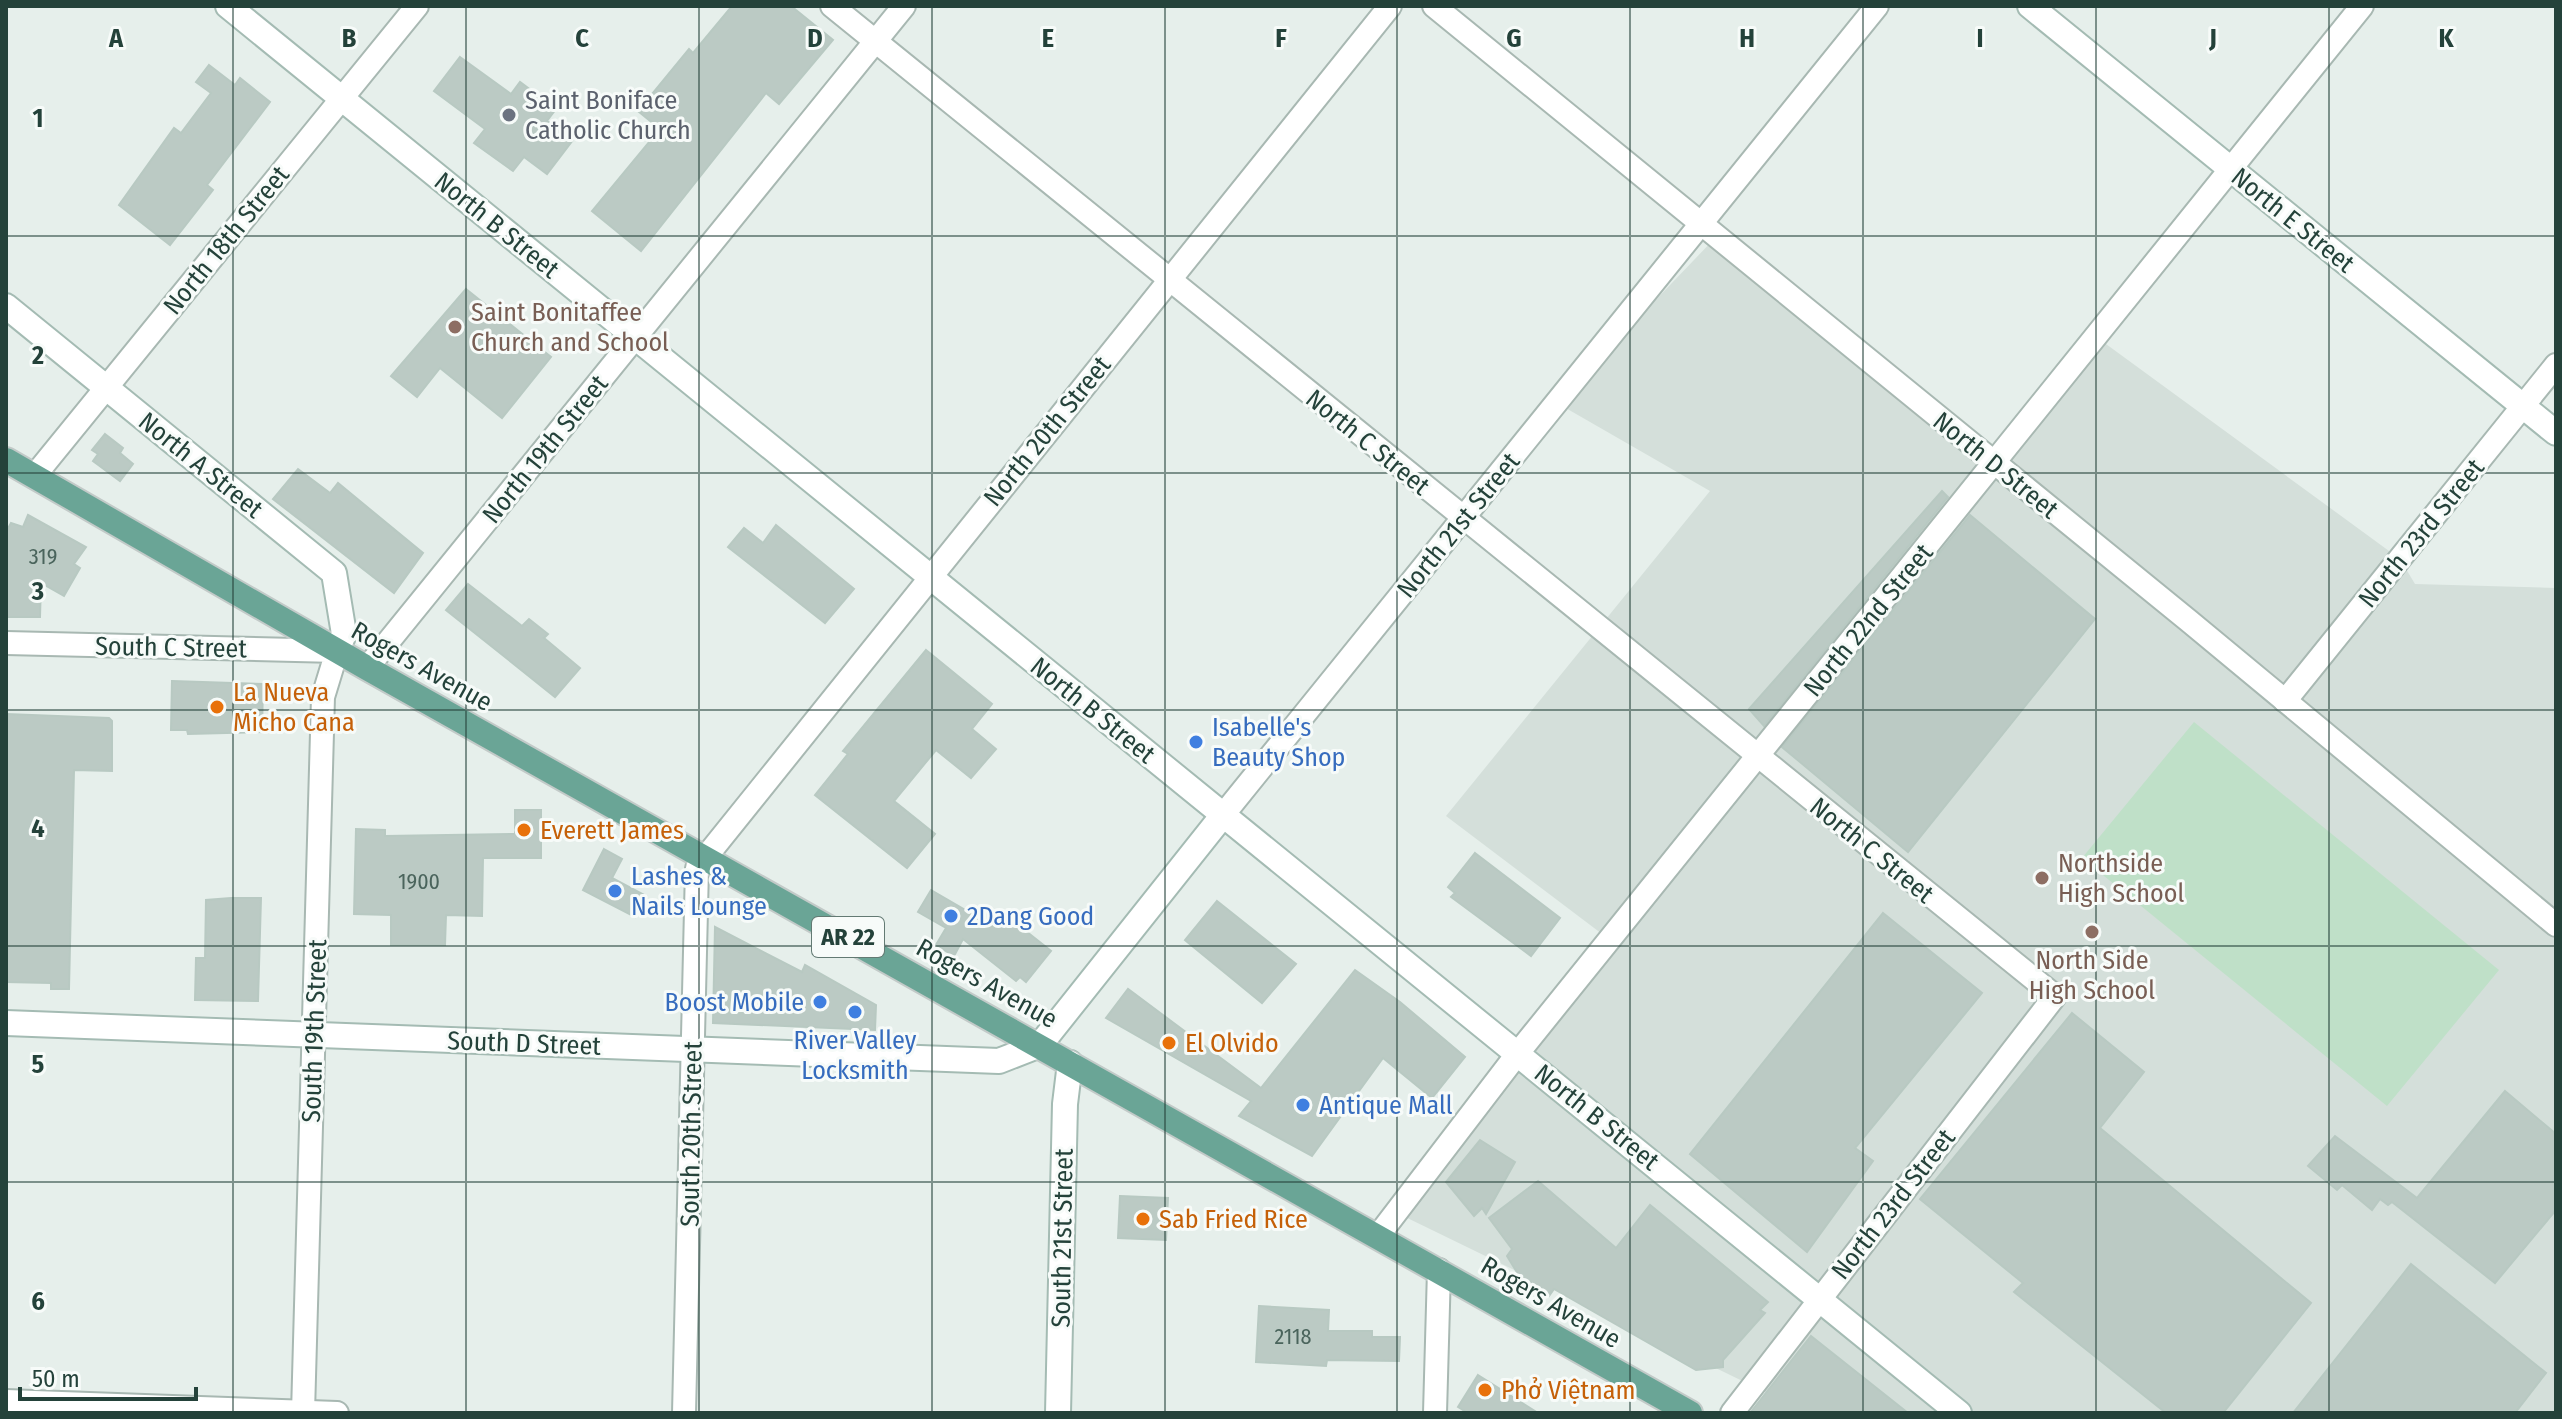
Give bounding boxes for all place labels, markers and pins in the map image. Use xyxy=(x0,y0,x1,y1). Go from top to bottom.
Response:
place label: Saint Boniface Catholic Church xyxy=(525,85,691,146)
marker: Saint Boniface Catholic Church xyxy=(500,106,518,124)
place label: Saint Bonitaffee Church and School xyxy=(471,297,669,358)
marker: Saint Bonitaffee Church and School xyxy=(446,318,464,336)
place label: La Nueva Micho Cana xyxy=(233,677,355,738)
marker: La Nueva Micho Cana xyxy=(208,698,226,716)
place label: Isabelle's Beauty Shop xyxy=(1212,712,1345,773)
marker: Isabelle's Beauty Shop xyxy=(1187,733,1205,751)
place label: Everett James xyxy=(540,815,684,846)
marker: Everett James xyxy=(515,821,533,839)
place label: Northside High School xyxy=(2058,848,2184,909)
place label: Lashes & Nails Lounge xyxy=(631,861,767,922)
marker: Northside High School xyxy=(2033,869,2051,887)
marker: Lashes & Nails Lounge xyxy=(606,882,624,900)
place label: 2Dang Good xyxy=(967,901,1094,932)
marker: 2Dang Good xyxy=(942,907,960,925)
marker: North Side High School xyxy=(2083,923,2101,941)
place label: North Side High School xyxy=(2029,945,2155,1006)
place label: Boost Mobile xyxy=(665,987,804,1018)
marker: Boost Mobile xyxy=(811,993,829,1011)
marker: River Valley Locksmith xyxy=(846,1003,864,1021)
place label: River Valley Locksmith xyxy=(794,1025,917,1086)
place label: El Olvido xyxy=(1185,1028,1279,1059)
marker: El Olvido xyxy=(1160,1034,1178,1052)
place label: Antique Mall xyxy=(1319,1090,1453,1121)
marker: Antique Mall xyxy=(1294,1096,1312,1114)
place label: Sab Fried Rice xyxy=(1159,1204,1308,1235)
marker: Sab Fried Rice xyxy=(1134,1210,1152,1228)
place label: Phở Việtnam xyxy=(1501,1375,1636,1406)
marker: Phở Việtnam xyxy=(1476,1381,1494,1399)

